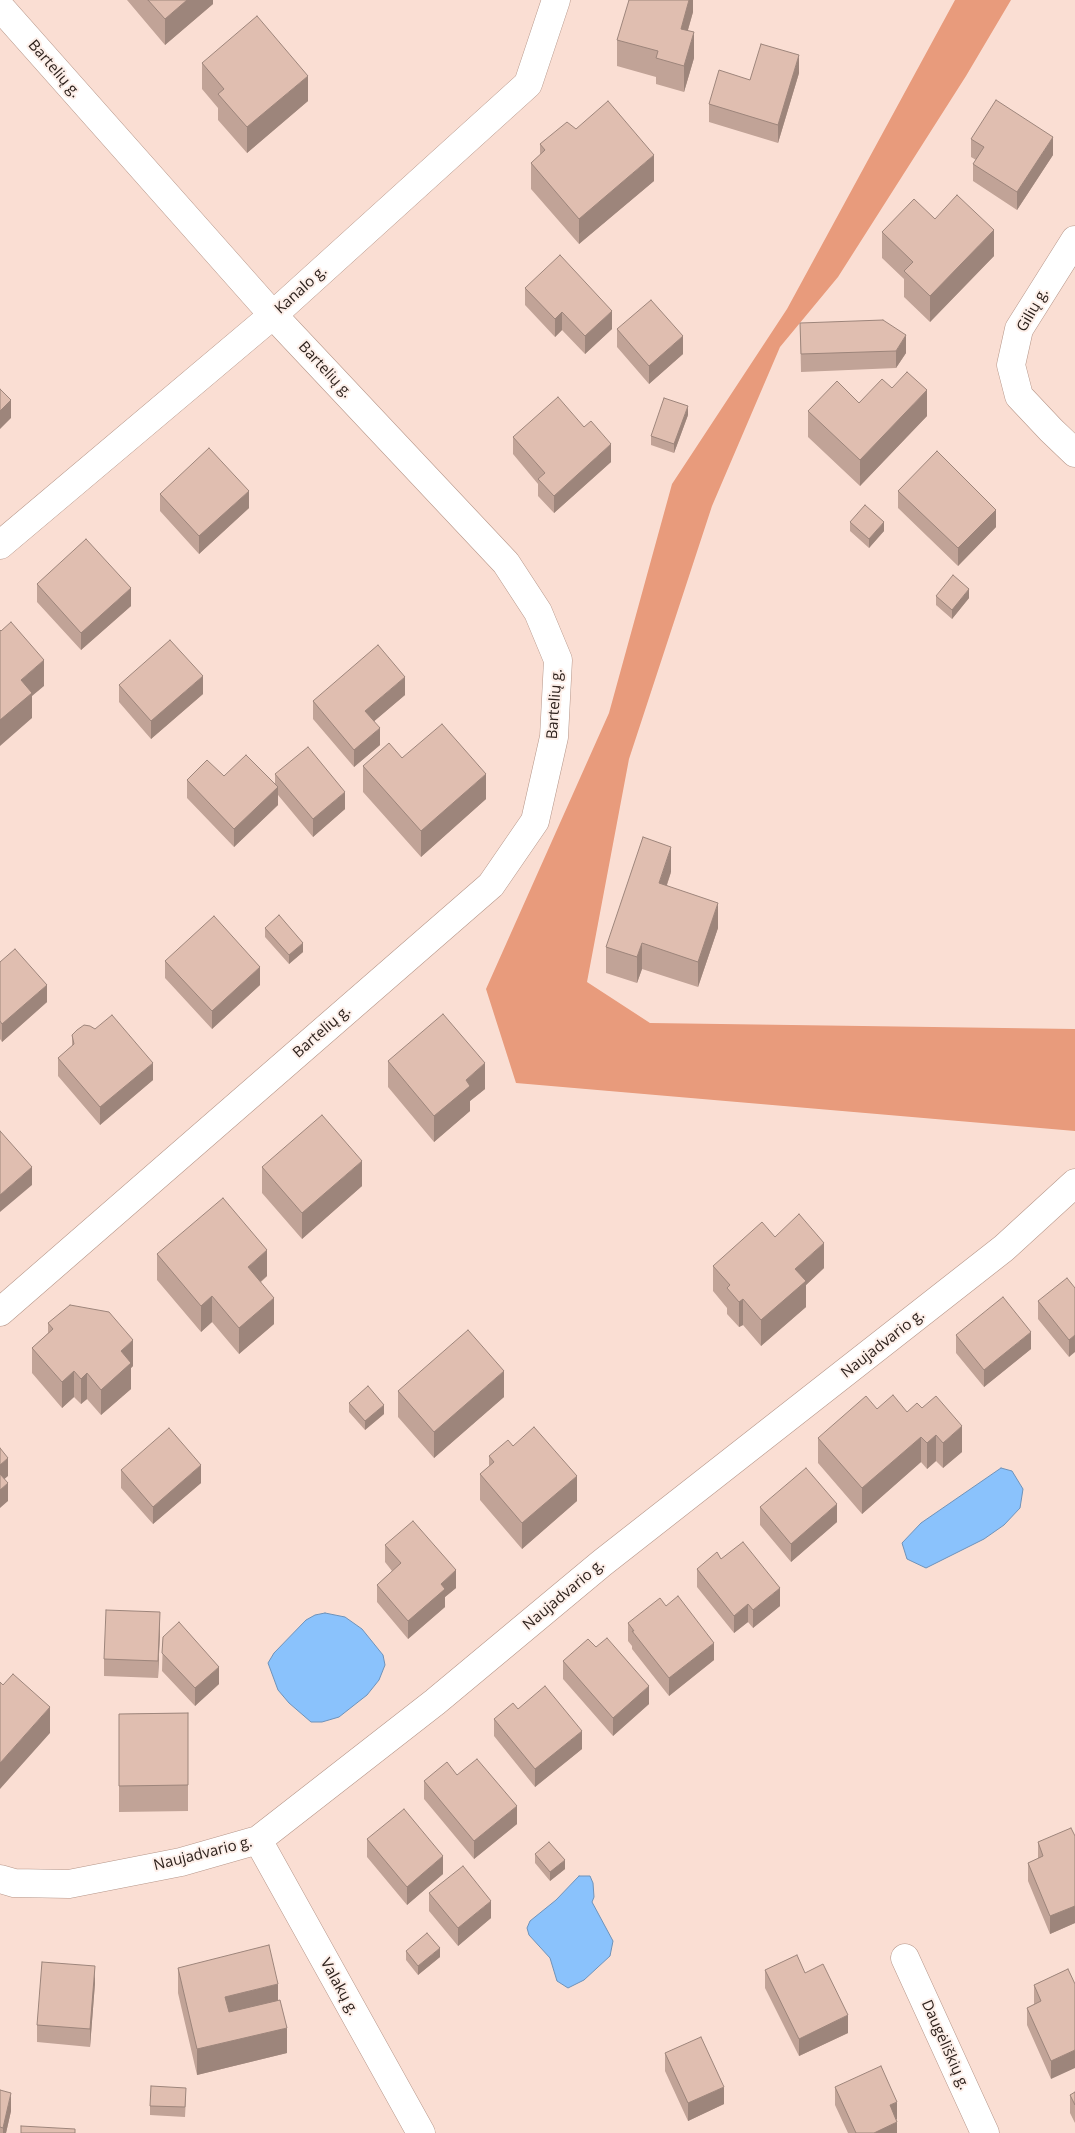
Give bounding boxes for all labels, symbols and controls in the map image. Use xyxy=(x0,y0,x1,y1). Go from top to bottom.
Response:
street label: Bartelių g. xyxy=(24,36,84,102)
street label: Kanalo g. xyxy=(271,262,331,318)
street label: Gilių g. xyxy=(1013,285,1053,335)
street label: Bartelių g. xyxy=(294,338,356,402)
street label: Bartelių g. xyxy=(544,668,566,740)
street label: Bartelių g. xyxy=(289,1002,355,1062)
street label: Naujadvario g. xyxy=(838,1306,928,1382)
street label: Naujadvario g. xyxy=(520,1556,608,1634)
street label: Naujadvario g. xyxy=(152,1833,254,1875)
street label: Valakų g. xyxy=(316,1955,362,2019)
street label: Daugėliškių g. xyxy=(917,1997,973,2093)

